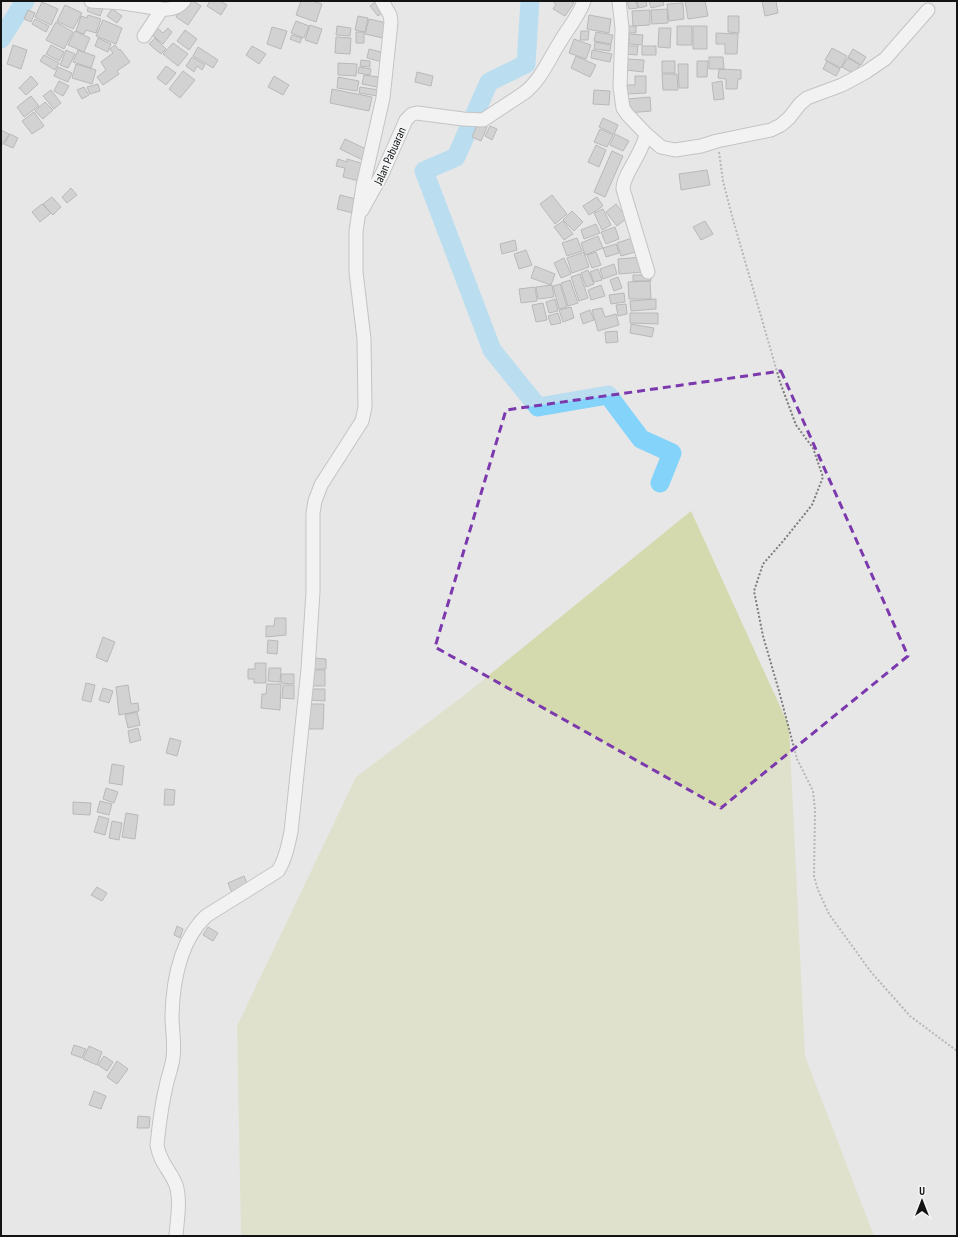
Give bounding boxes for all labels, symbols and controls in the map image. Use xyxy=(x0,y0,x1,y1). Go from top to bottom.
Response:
street label: Jalan Pabuaran xyxy=(370,125,409,188)
north arrow xyxy=(902,1181,942,1221)
text: U xyxy=(919,1184,925,1198)

